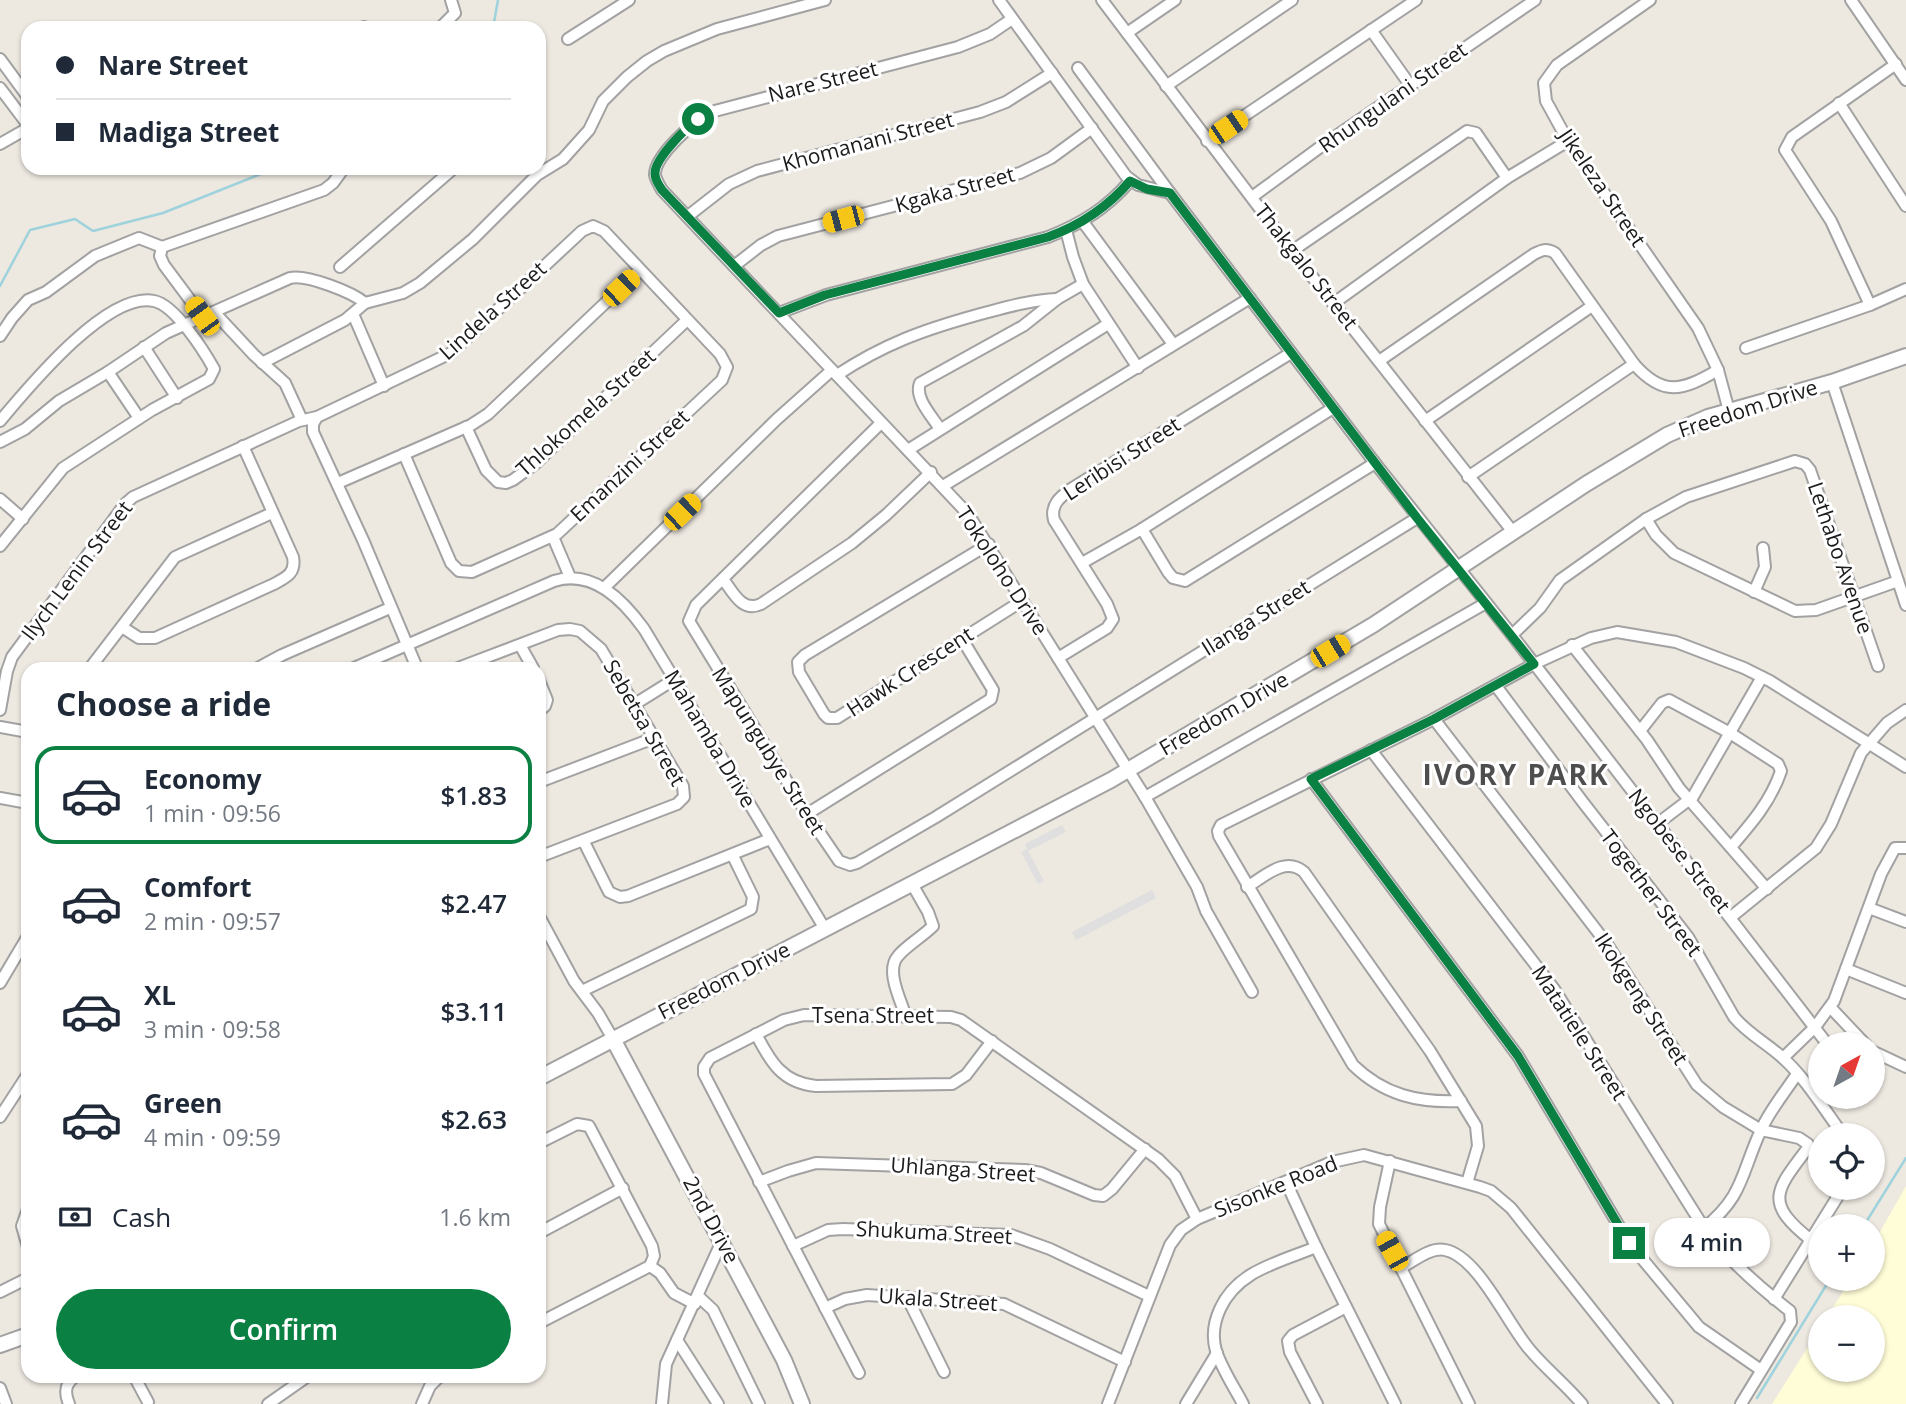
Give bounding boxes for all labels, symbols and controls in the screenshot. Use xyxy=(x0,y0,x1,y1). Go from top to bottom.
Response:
street label: Rhungulani Street xyxy=(1313,35,1472,159)
text: Nare Street xyxy=(98,47,248,83)
street label: Nare Street xyxy=(765,54,880,108)
route start xyxy=(682,103,714,135)
street label: Khomanani Street xyxy=(779,105,957,177)
car xyxy=(1205,107,1252,147)
text: Madiga Street xyxy=(98,114,279,150)
street label: Jikeleza Street xyxy=(1552,121,1653,252)
street label: Kgaka Street xyxy=(892,160,1018,218)
street label: Thakgalo Street xyxy=(1249,198,1365,335)
car xyxy=(820,203,867,235)
street label: Lindela Street xyxy=(433,255,552,366)
car xyxy=(599,266,644,310)
car xyxy=(182,293,223,339)
street label: Thlokomela Street xyxy=(510,342,661,482)
street label: Freedom Drive xyxy=(1675,372,1821,444)
street label: Emanzini Street xyxy=(564,403,695,528)
street label: Leribisi Street xyxy=(1058,410,1185,506)
street label: Lethabo Avenue xyxy=(1802,478,1880,637)
car xyxy=(660,490,705,534)
street label: Ilych Lenin Street xyxy=(14,495,138,646)
street label: Tokoloho Drive xyxy=(951,501,1055,640)
street label: Ilanga Street xyxy=(1196,573,1315,662)
street label: Hawk Crescent xyxy=(841,620,978,723)
car xyxy=(1307,631,1354,671)
street label: Sebetsa Street xyxy=(597,654,692,791)
street label: Mapungubye Street xyxy=(706,661,832,840)
street label: Mahamba Drive xyxy=(659,664,763,813)
street label: Freedom Drive xyxy=(1154,665,1293,761)
text: Choose a ride xyxy=(56,682,271,725)
district label: IVORY PARK xyxy=(1423,755,1609,793)
text: Economy xyxy=(144,761,262,797)
icon: car xyxy=(60,764,123,827)
text: $1.83 xyxy=(440,777,507,813)
street label: Ngobese Street xyxy=(1622,783,1737,918)
text: 1 min · 09:56 xyxy=(144,797,281,829)
street label: Together Street xyxy=(1595,823,1709,962)
text: Comfort xyxy=(144,869,251,905)
icon: car xyxy=(60,872,123,935)
text: $2.47 xyxy=(440,885,507,921)
text: 2 min · 09:57 xyxy=(144,905,281,937)
street label: Ikokgeng Street xyxy=(1589,927,1695,1070)
street label: Freedom Drive xyxy=(653,935,794,1025)
street label: Matatiele Street xyxy=(1526,960,1634,1105)
text: XL xyxy=(144,977,176,1013)
icon: car xyxy=(60,980,123,1043)
text: $3.11 xyxy=(440,993,507,1029)
street label: Tsena Street xyxy=(812,1001,934,1029)
text: 3 min · 09:58 xyxy=(144,1013,281,1045)
north arrow xyxy=(1808,1032,1885,1110)
map controls xyxy=(1808,1032,1885,1382)
text: Green xyxy=(144,1085,222,1121)
icon: car xyxy=(60,1088,123,1151)
text: $2.63 xyxy=(440,1101,507,1137)
text: 4 min · 09:59 xyxy=(144,1121,281,1153)
button: locate xyxy=(1808,1123,1885,1200)
street label: Sisonke Road xyxy=(1210,1149,1341,1224)
street label: Uhlanga Street xyxy=(890,1150,1036,1188)
street label: 2nd Drive xyxy=(677,1171,746,1268)
icon: cash xyxy=(56,1198,94,1236)
text: Cash xyxy=(112,1199,171,1235)
text: 1.6 km xyxy=(439,1201,511,1233)
street label: Shukuma Street xyxy=(855,1214,1013,1250)
button: + xyxy=(1808,1214,1885,1291)
callout: 4 min xyxy=(1654,1218,1769,1268)
text: 4 min xyxy=(1681,1226,1743,1258)
route end xyxy=(1613,1227,1645,1259)
car xyxy=(1373,1228,1412,1274)
street label: Ukala Street xyxy=(878,1281,998,1317)
button: Confirm xyxy=(56,1289,511,1369)
button: − xyxy=(1808,1305,1885,1382)

